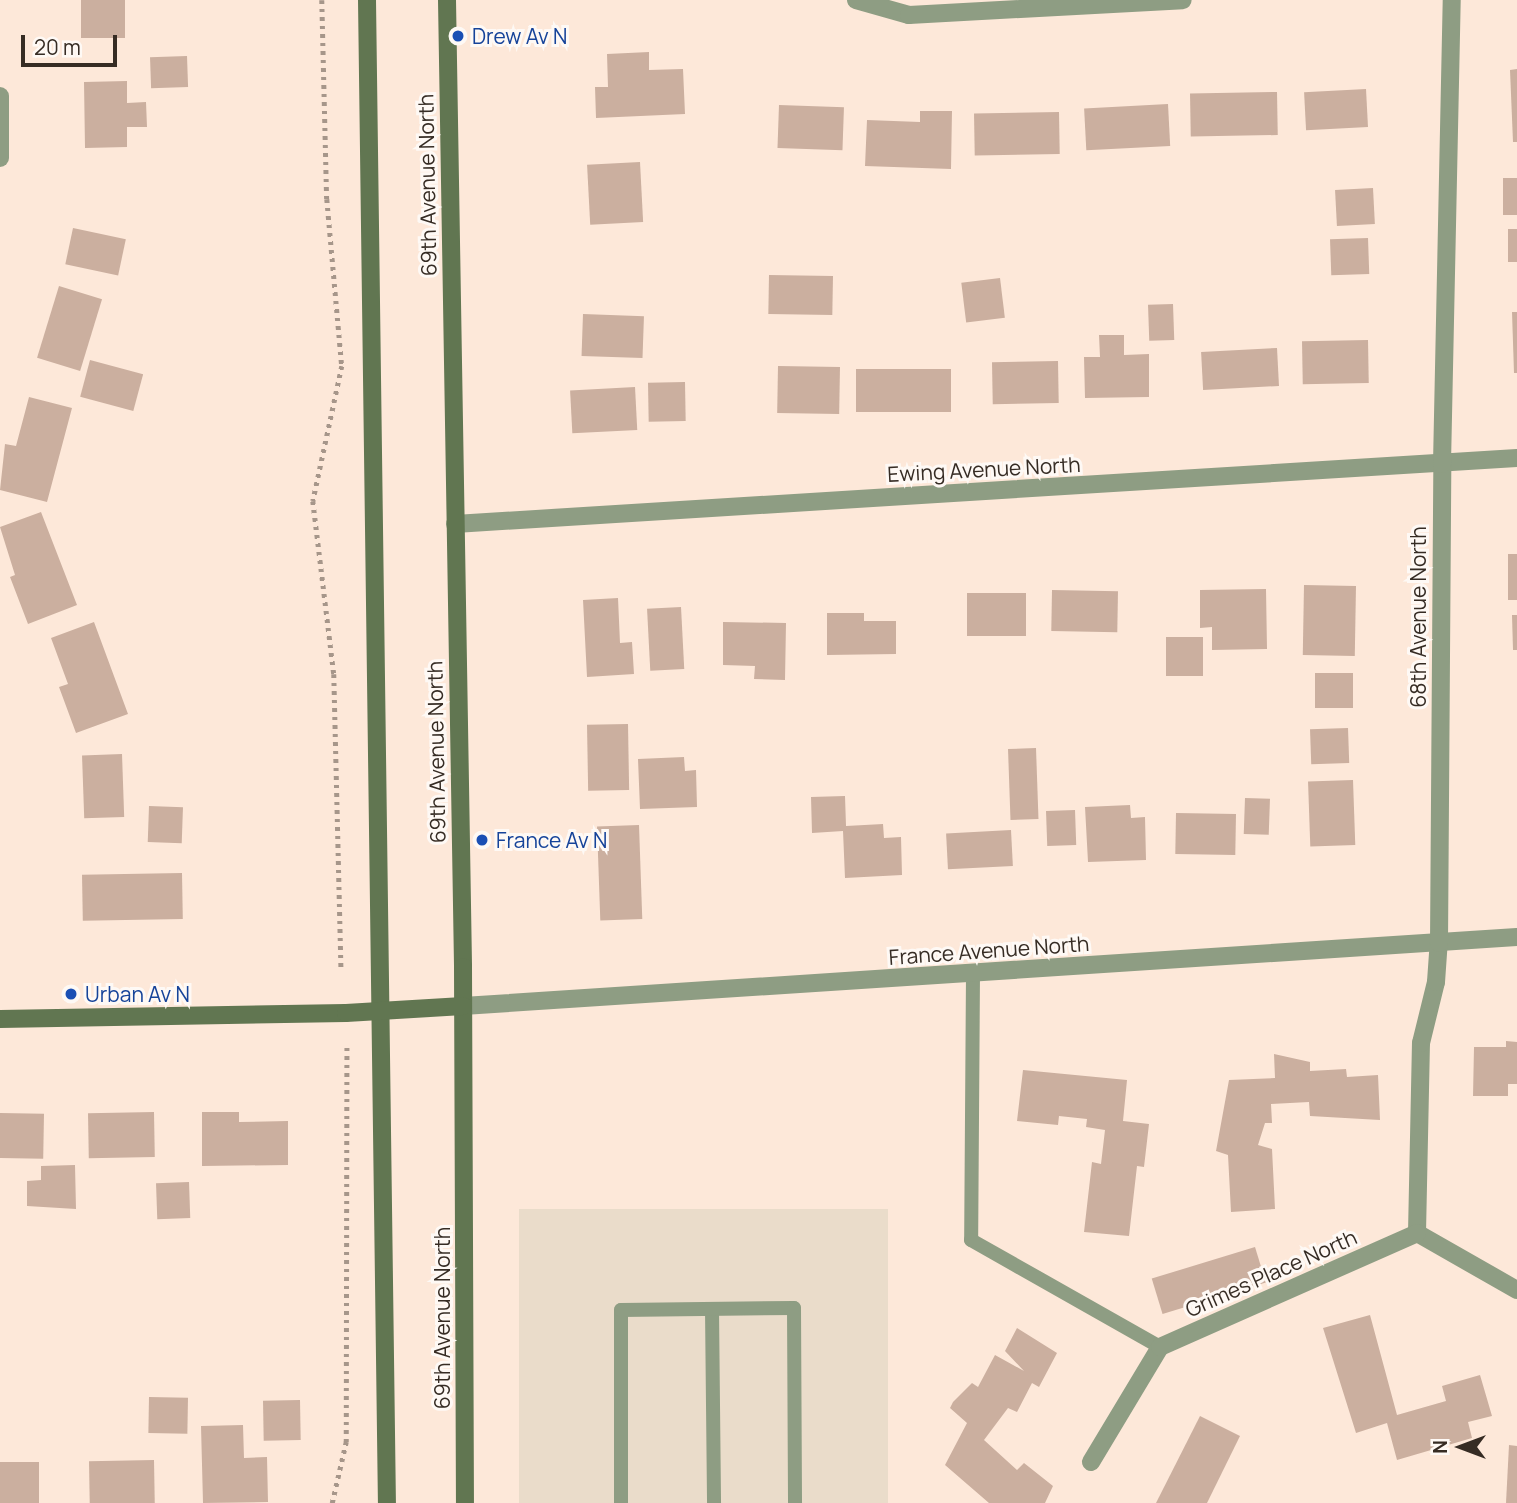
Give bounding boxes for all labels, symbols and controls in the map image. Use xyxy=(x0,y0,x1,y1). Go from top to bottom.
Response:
scale bar xyxy=(24,21,121,65)
place label: Drew Av N xyxy=(472,23,567,49)
marker: Drew Av N xyxy=(450,28,466,44)
text: 20 m xyxy=(34,33,81,61)
street label: 69th Avenue North xyxy=(413,94,441,276)
street label: Ewing Avenue North xyxy=(887,451,1081,487)
street label: 68th Avenue North xyxy=(1405,526,1431,708)
street label: 69th Avenue North xyxy=(422,661,450,843)
place label: France Av N xyxy=(496,827,607,853)
marker: France Av N xyxy=(474,832,490,848)
street label: France Avenue North xyxy=(888,930,1090,970)
place label: Urban Av N xyxy=(85,981,190,1007)
marker: Urban Av N xyxy=(63,986,79,1002)
street label: Grimes Place North xyxy=(1181,1224,1361,1322)
street label: 69th Avenue North xyxy=(429,1227,455,1409)
north arrow xyxy=(1426,1412,1496,1482)
text: N xyxy=(1427,1440,1453,1454)

